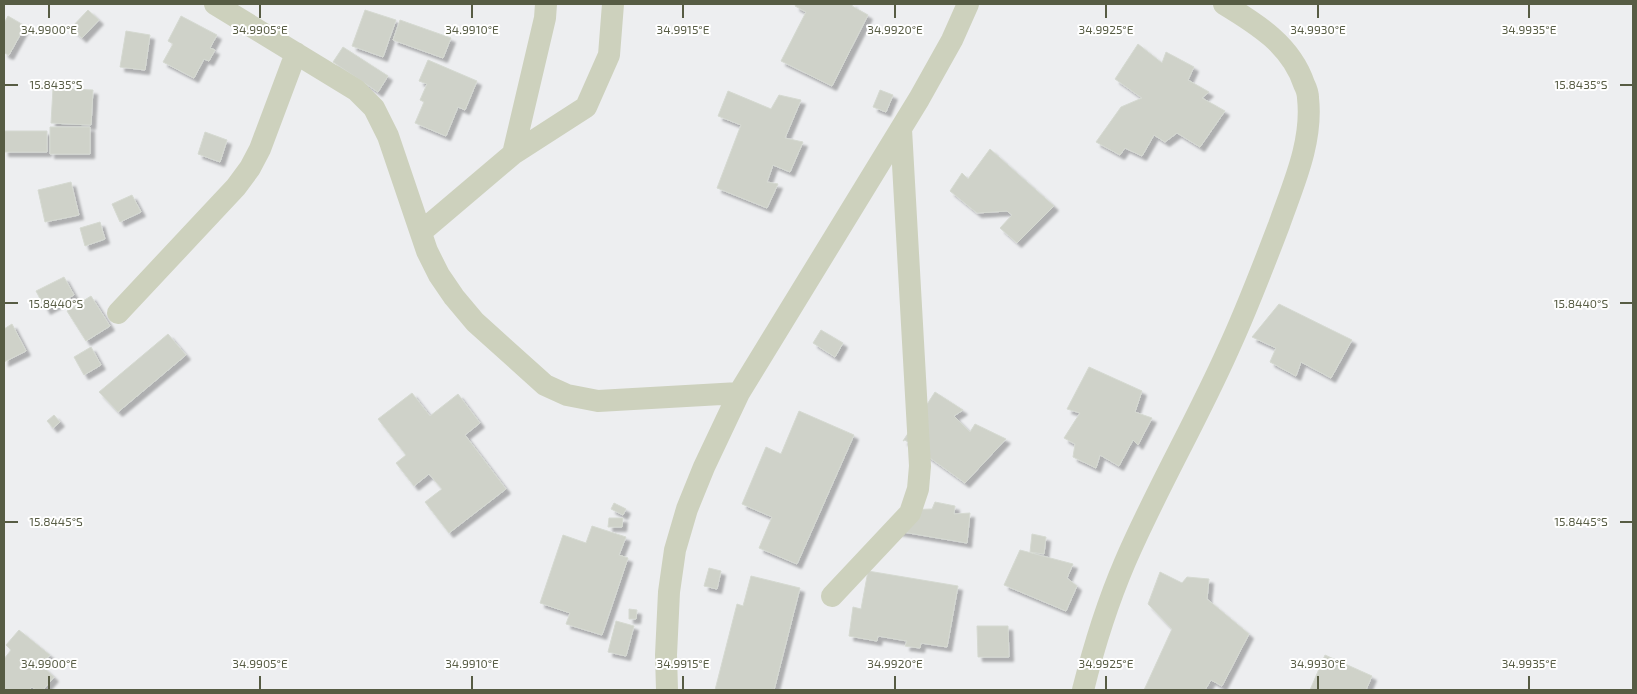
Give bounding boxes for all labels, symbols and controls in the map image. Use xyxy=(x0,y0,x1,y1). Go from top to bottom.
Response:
text: 34.9900°E xyxy=(21,22,77,36)
text: 34.9905°E xyxy=(232,22,288,36)
text: 34.9910°E xyxy=(445,22,499,36)
text: 34.9915°E xyxy=(657,22,710,36)
text: 34.9920°E xyxy=(867,22,923,36)
text: 34.9925°E xyxy=(1079,22,1134,36)
text: 34.9930°E xyxy=(1290,22,1346,36)
text: 34.9935°E xyxy=(1502,22,1557,36)
text: 15.8435°S xyxy=(30,77,83,91)
text: 15.8435°S xyxy=(1555,77,1608,91)
text: 15.8440°S xyxy=(29,296,83,310)
text: 15.8440°S xyxy=(1554,296,1608,310)
text: 15.8445°S xyxy=(29,514,83,528)
text: 15.8445°S xyxy=(1554,514,1608,528)
text: 34.9900°E xyxy=(21,656,77,670)
text: 34.9905°E xyxy=(232,656,288,670)
text: 34.9910°E xyxy=(445,656,499,670)
text: 34.9915°E xyxy=(657,656,710,670)
text: 34.9920°E xyxy=(867,656,923,670)
text: 34.9925°E xyxy=(1079,656,1134,670)
text: 34.9930°E xyxy=(1290,656,1346,670)
text: 34.9935°E xyxy=(1502,656,1557,670)

